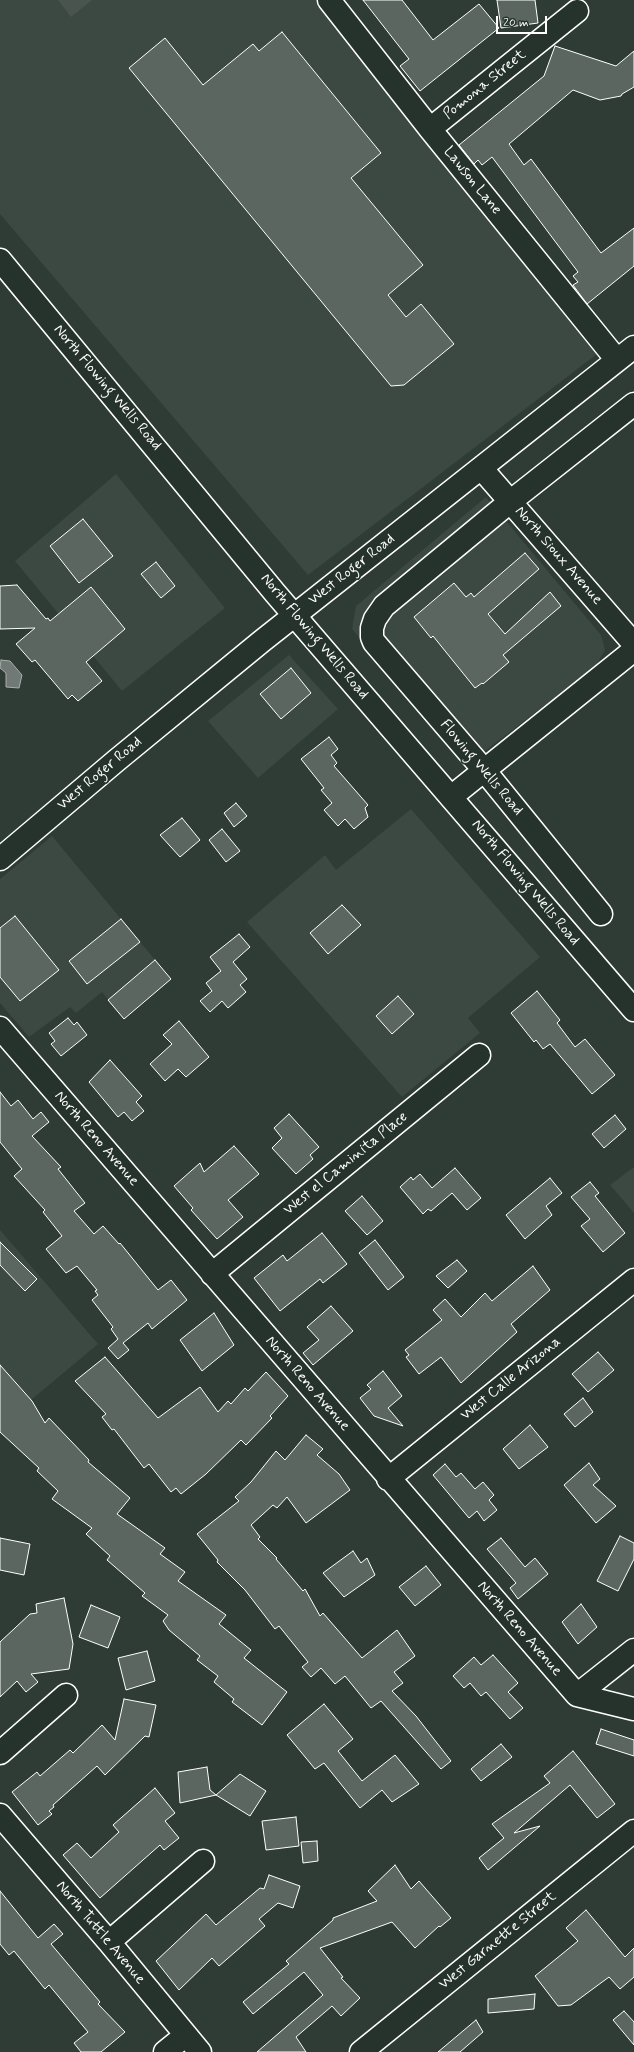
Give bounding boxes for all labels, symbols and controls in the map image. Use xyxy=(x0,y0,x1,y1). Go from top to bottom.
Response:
scale bar xyxy=(498,8,549,34)
text: 20 m xyxy=(503,15,529,31)
street label: Pomona Street xyxy=(440,46,530,124)
street label: Lawson Lane xyxy=(439,143,505,219)
street label: North Flowing Wells Road xyxy=(49,321,165,455)
street label: North Sioux Avenue xyxy=(510,503,606,609)
street label: West Roger Road xyxy=(305,531,399,609)
street label: North Flowing Wells Road xyxy=(256,570,372,704)
street label: Flowing Wells Road xyxy=(436,716,526,820)
street label: West Roger Road xyxy=(54,733,146,815)
street label: North Flowing Wells Road xyxy=(467,816,583,950)
street label: North Reno Avenue xyxy=(50,1088,142,1190)
street label: West el Caminita Place xyxy=(280,1108,412,1220)
street label: North Reno Avenue xyxy=(261,1333,353,1435)
street label: West Calle Arizona xyxy=(457,1333,565,1425)
street label: North Reno Avenue xyxy=(473,1578,565,1680)
street label: North Tuttle Avenue xyxy=(51,1878,149,1988)
street label: West Garnette Street xyxy=(436,1888,560,1994)

